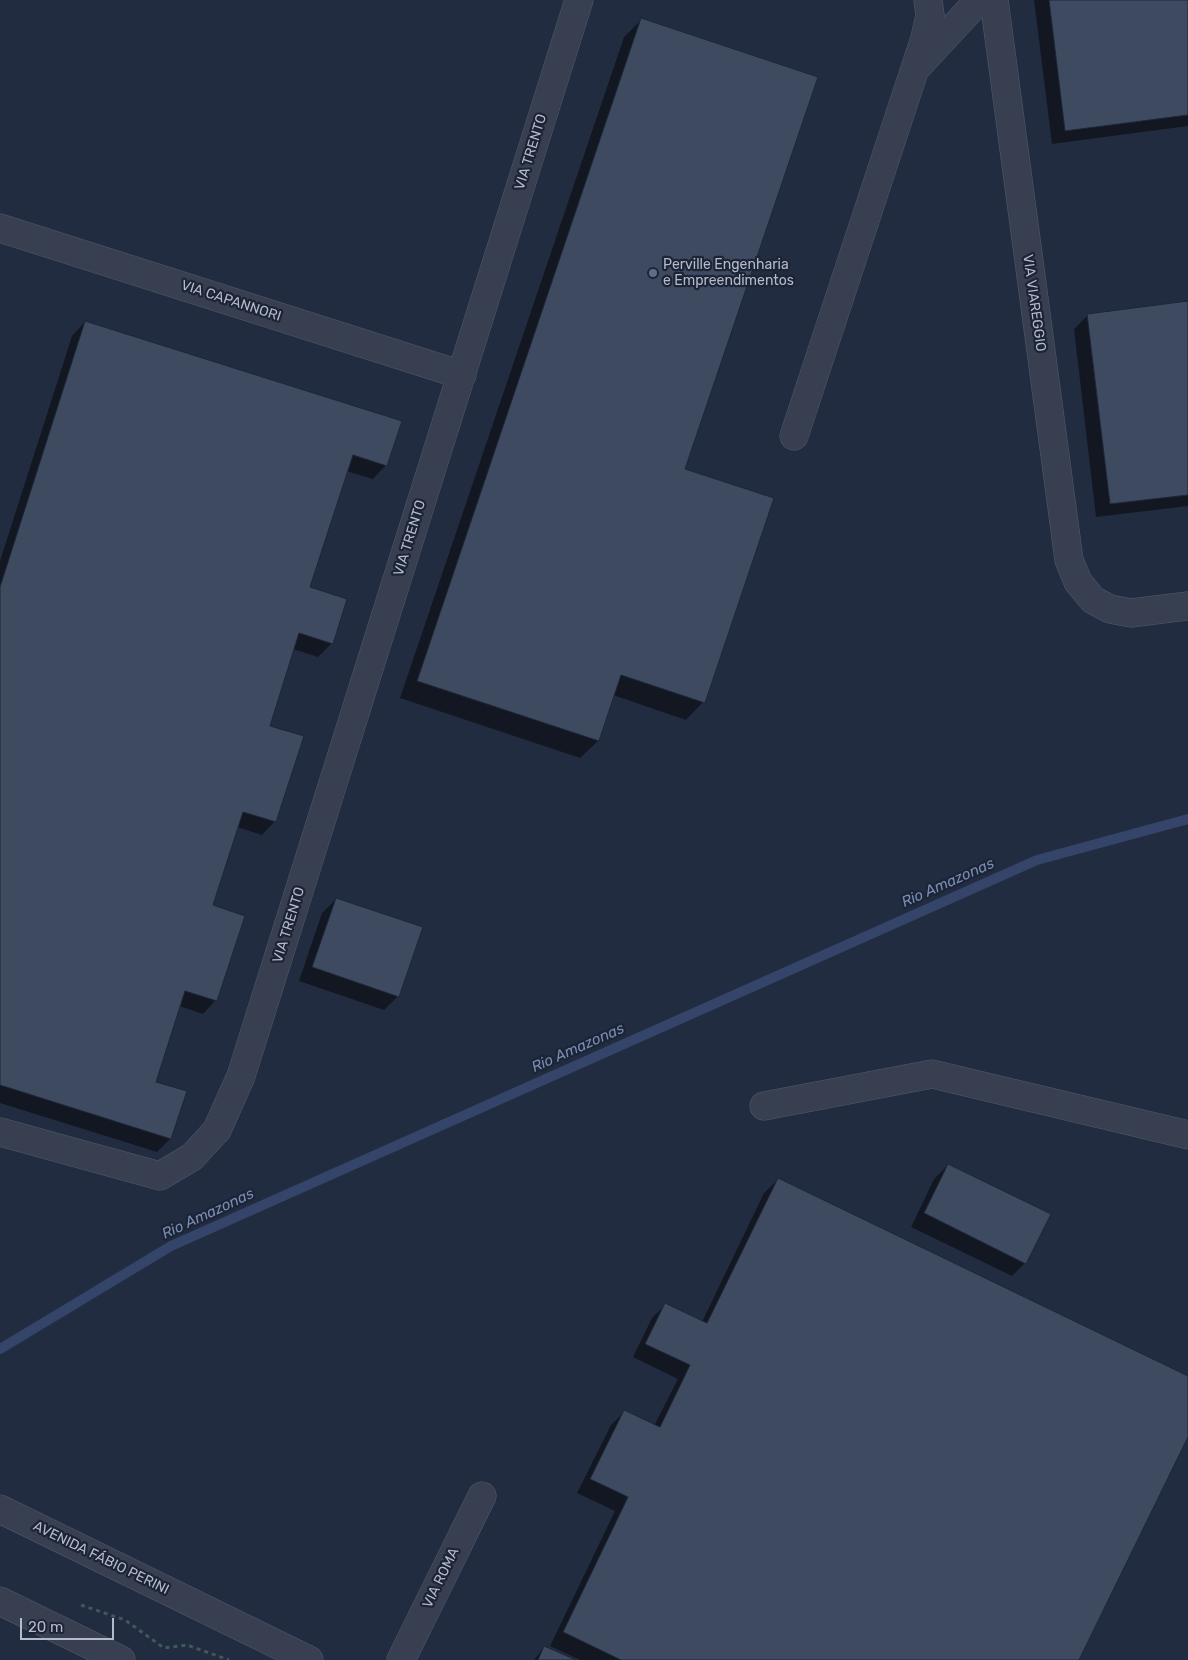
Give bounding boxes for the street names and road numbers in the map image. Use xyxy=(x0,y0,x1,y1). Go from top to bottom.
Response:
street label: VIA TRENTO xyxy=(511,112,551,192)
street label: VIA VIAREGGIO xyxy=(1019,253,1049,353)
street label: VIA CAPANNORI xyxy=(179,277,283,325)
street label: VIA TRENTO xyxy=(390,498,430,578)
street label: VIA TRENTO xyxy=(269,885,309,965)
street label: AVENIDA FÁBIO PERINI xyxy=(30,1518,172,1598)
street label: VIA ROMA xyxy=(419,1545,463,1611)

